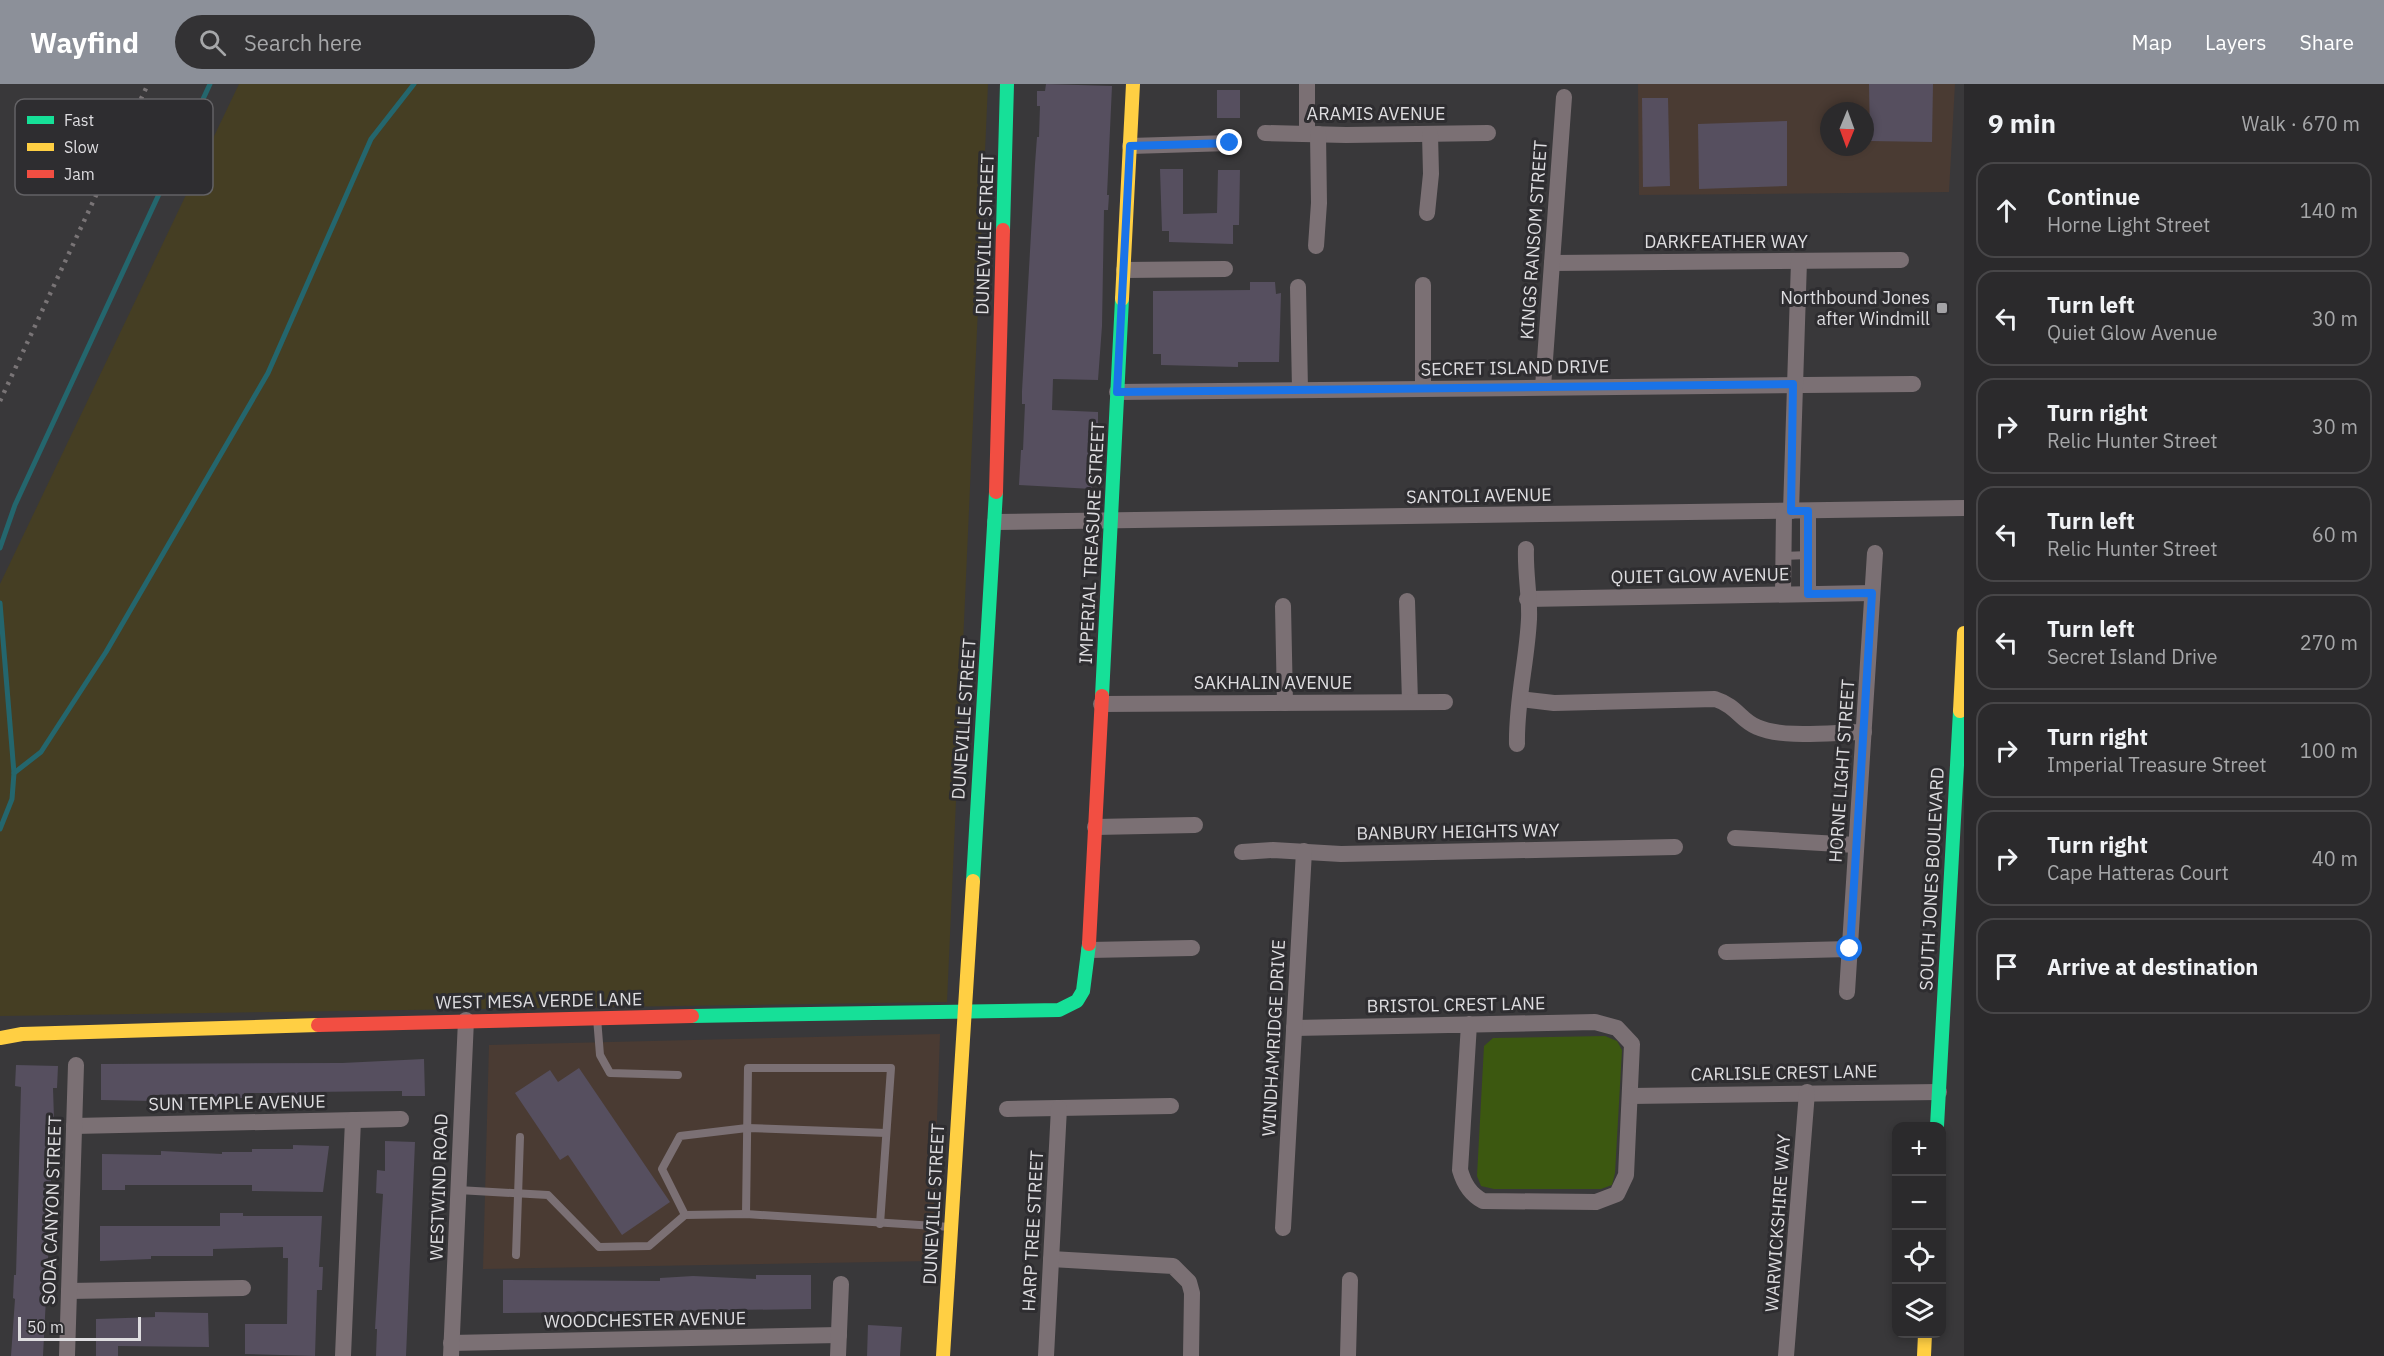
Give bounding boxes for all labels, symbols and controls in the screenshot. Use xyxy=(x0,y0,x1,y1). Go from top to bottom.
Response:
search box xyxy=(175,15,595,69)
text: Wayfind xyxy=(30,24,139,61)
icon: search xyxy=(196,26,229,59)
text: Search here xyxy=(244,28,362,57)
text: Map xyxy=(2132,28,2172,56)
text: Layers xyxy=(2205,28,2267,56)
text: Share xyxy=(2300,28,2354,56)
legend xyxy=(15,99,213,195)
street label: ARAMIS AVENUE xyxy=(1307,102,1445,125)
north arrow xyxy=(1820,102,1874,156)
text: 9 min xyxy=(1988,106,2056,140)
text: Fast xyxy=(64,110,94,130)
text: Walk · 670 m xyxy=(2242,110,2360,137)
route end xyxy=(1216,129,1242,155)
text: Slow xyxy=(64,137,99,157)
street label: KINGS RANSOM STREET xyxy=(1515,140,1552,340)
street label: DUNEVILLE STREET xyxy=(970,153,999,315)
text: Jam xyxy=(64,164,95,184)
text: Continue xyxy=(2047,182,2140,211)
icon: ahead xyxy=(1990,194,2023,227)
text: 140 m xyxy=(2300,197,2358,224)
text: Horne Light Street xyxy=(2047,211,2210,238)
street label: DARKFEATHER WAY xyxy=(1644,230,1808,253)
place label: Northbound Jones after Windmill xyxy=(1780,286,1930,330)
text: Turn left xyxy=(2047,290,2135,319)
marker: Northbound Jones after Windmill xyxy=(1935,301,1949,315)
icon: left xyxy=(1990,302,2023,335)
text: 30 m xyxy=(2312,305,2358,332)
text: Quiet Glow Avenue xyxy=(2047,319,2218,346)
street label: SECRET ISLAND DRIVE xyxy=(1421,354,1609,381)
text: Turn right xyxy=(2047,398,2148,427)
icon: right xyxy=(1990,410,2023,443)
text: 30 m xyxy=(2312,413,2358,440)
street label: IMPERIAL TREASURE STREET xyxy=(1074,421,1109,665)
text: Relic Hunter Street xyxy=(2047,427,2217,454)
street label: SANTOLI AVENUE xyxy=(1406,483,1552,508)
text: Turn left xyxy=(2047,506,2135,535)
icon: left xyxy=(1990,518,2023,551)
text: 60 m xyxy=(2312,521,2358,548)
text: Relic Hunter Street xyxy=(2047,535,2217,562)
street label: QUIET GLOW AVENUE xyxy=(1610,562,1790,589)
text: Turn left xyxy=(2047,614,2135,643)
icon: left xyxy=(1990,626,2023,659)
text: 270 m xyxy=(2300,629,2358,656)
street label: DUNEVILLE STREET xyxy=(946,638,981,800)
text: Secret Island Drive xyxy=(2047,643,2218,670)
street label: SAKHALIN AVENUE xyxy=(1194,671,1352,694)
street label: HORNE LIGHT STREET xyxy=(1824,678,1859,863)
text: Turn right xyxy=(2047,722,2148,751)
icon: right xyxy=(1990,734,2023,767)
text: 100 m xyxy=(2300,737,2358,764)
text: Imperial Treasure Street xyxy=(2047,751,2267,778)
street label: SOUTH JONES BOULEVARD xyxy=(1914,767,1949,991)
street label: BANBURY HEIGHTS WAY xyxy=(1356,818,1560,845)
text: Turn right xyxy=(2047,830,2148,859)
icon: right xyxy=(1990,842,2023,875)
text: 40 m xyxy=(2312,845,2358,872)
text: Cape Hatteras Court xyxy=(2047,859,2229,886)
route start xyxy=(1836,935,1862,961)
street label: WINDHAMRIDGE DRIVE xyxy=(1257,939,1290,1137)
icon: arrive xyxy=(1990,950,2023,983)
text: Arrive at destination xyxy=(2047,952,2258,981)
street label: WEST MESA VERDE LANE xyxy=(436,987,642,1014)
street label: BRISTOL CREST LANE xyxy=(1366,991,1546,1018)
street label: CARLISLE CREST LANE xyxy=(1690,1059,1878,1086)
street label: SUN TEMPLE AVENUE xyxy=(148,1089,326,1116)
street label: WESTWIND ROAD xyxy=(424,1113,453,1261)
street label: SODA CANYON STREET xyxy=(37,1115,66,1305)
map controls xyxy=(1892,1122,1946,1338)
button: + xyxy=(1892,1122,1946,1176)
street label: DUNEVILLE STREET xyxy=(918,1123,949,1285)
street label: WARWICKSHIRE WAY xyxy=(1760,1133,1795,1313)
street label: HARP TREE STREET xyxy=(1017,1150,1048,1312)
button: − xyxy=(1892,1176,1946,1230)
button: locate xyxy=(1892,1230,1946,1284)
button: layers xyxy=(1892,1284,1946,1338)
street label: WOODCHESTER AVENUE xyxy=(544,1306,746,1333)
scale bar xyxy=(18,1314,141,1342)
text: 50 m xyxy=(27,1317,64,1337)

